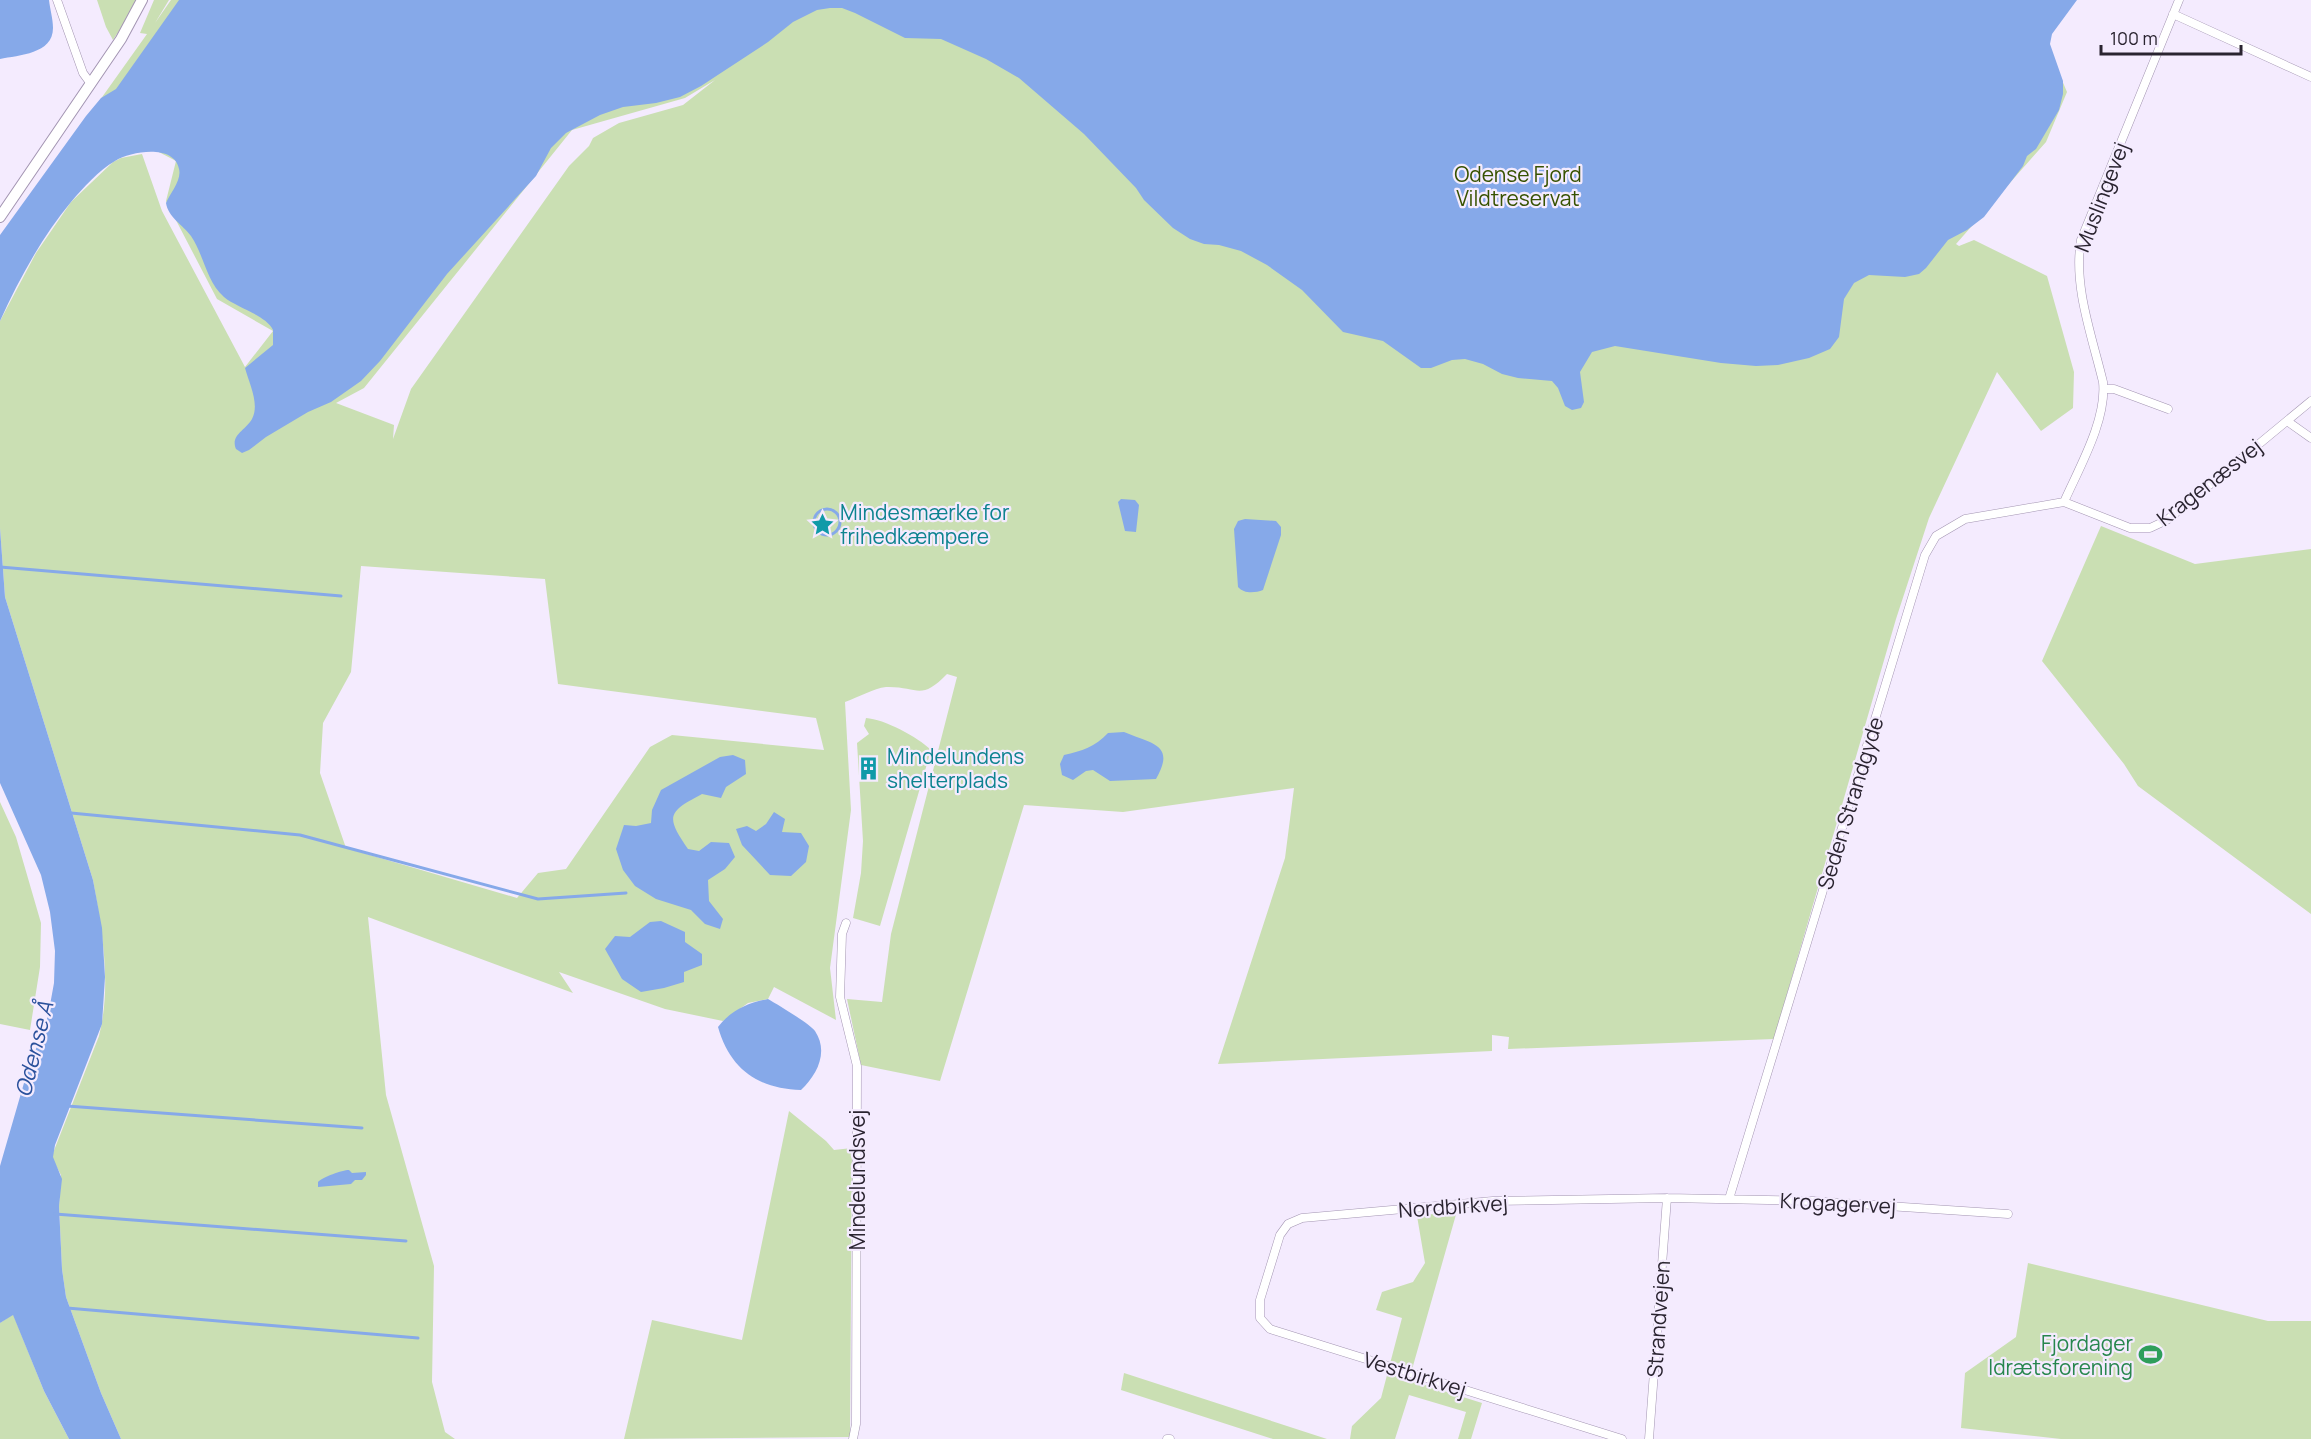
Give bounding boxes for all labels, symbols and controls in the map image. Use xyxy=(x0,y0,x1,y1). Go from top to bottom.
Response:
scale bar xyxy=(2101,18,2240,56)
text: 100 m xyxy=(2110,26,2158,50)
street label: Muslingevej xyxy=(2067,138,2135,256)
park label: Odense Fjord Vildtreservat xyxy=(1454,160,1582,212)
street label: Kragenæsvej xyxy=(2151,432,2267,532)
place label: Mindesmærke for frihedkæmpere xyxy=(840,498,1010,550)
place icon: Mindesmærke for frihedkæmpere xyxy=(809,511,835,537)
street label: Seden Strandgyde xyxy=(1810,713,1890,893)
place label: Mindelundens shelterplads xyxy=(887,742,1024,794)
building icon: Mindelundens shelterplads xyxy=(856,755,882,781)
water label: Odense Å xyxy=(8,997,61,1100)
street label: Mindelundsvej xyxy=(843,1110,871,1250)
street label: Krogagervej xyxy=(1779,1186,1897,1220)
street label: Nordbirkvej xyxy=(1397,1188,1509,1224)
street label: Strandvejen xyxy=(1640,1260,1676,1378)
place label: Fjordager Idrætsforening xyxy=(1988,1329,2133,1381)
sports icon: Fjordager Idrætsforening xyxy=(2138,1342,2164,1368)
street label: Vestbirkvej xyxy=(1360,1345,1470,1403)

